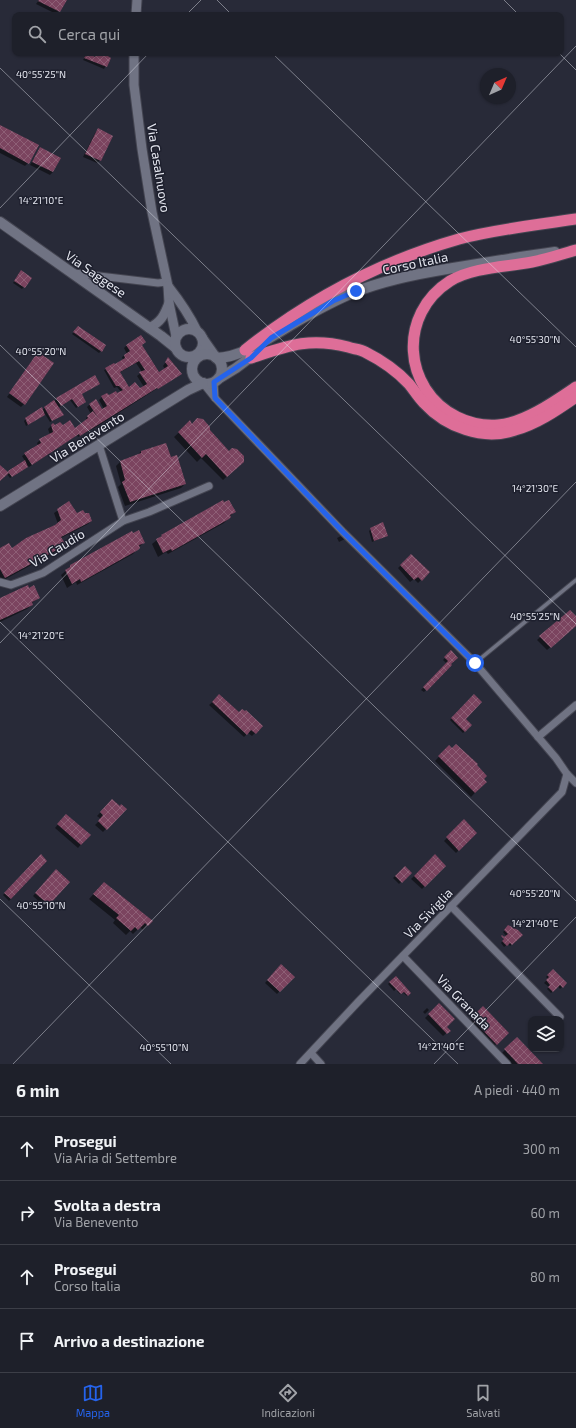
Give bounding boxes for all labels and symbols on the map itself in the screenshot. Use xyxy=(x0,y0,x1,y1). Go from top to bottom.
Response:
text: 40°55'25"N xyxy=(16,68,66,80)
north arrow xyxy=(480,68,516,104)
street label: Via Casalnuovo xyxy=(144,122,174,214)
text: 14°21'10"E xyxy=(19,194,64,206)
street label: Via Saggese xyxy=(62,247,130,301)
street label: Corso Italia xyxy=(381,248,449,278)
route end xyxy=(347,282,365,300)
text: 40°55'30"N xyxy=(510,333,560,345)
text: 40°55'20"N xyxy=(16,345,66,357)
street label: Via Benevento xyxy=(47,408,127,466)
text: 14°21'30"E xyxy=(512,482,558,494)
street label: Via Caudio xyxy=(27,525,87,571)
text: 40°55'25"N xyxy=(510,610,560,622)
text: 14°21'20"E xyxy=(18,629,65,641)
route start xyxy=(466,654,484,672)
street label: Via Siviglia xyxy=(400,885,456,941)
text: 40°55'20"N xyxy=(510,887,560,899)
text: 40°55'10"N xyxy=(16,899,66,911)
text: 14°21'40"E xyxy=(512,917,559,929)
street label: Via Granada xyxy=(434,971,494,1033)
text: 14°21'40"E xyxy=(418,1040,465,1052)
text: 40°55'10"N xyxy=(139,1041,189,1053)

